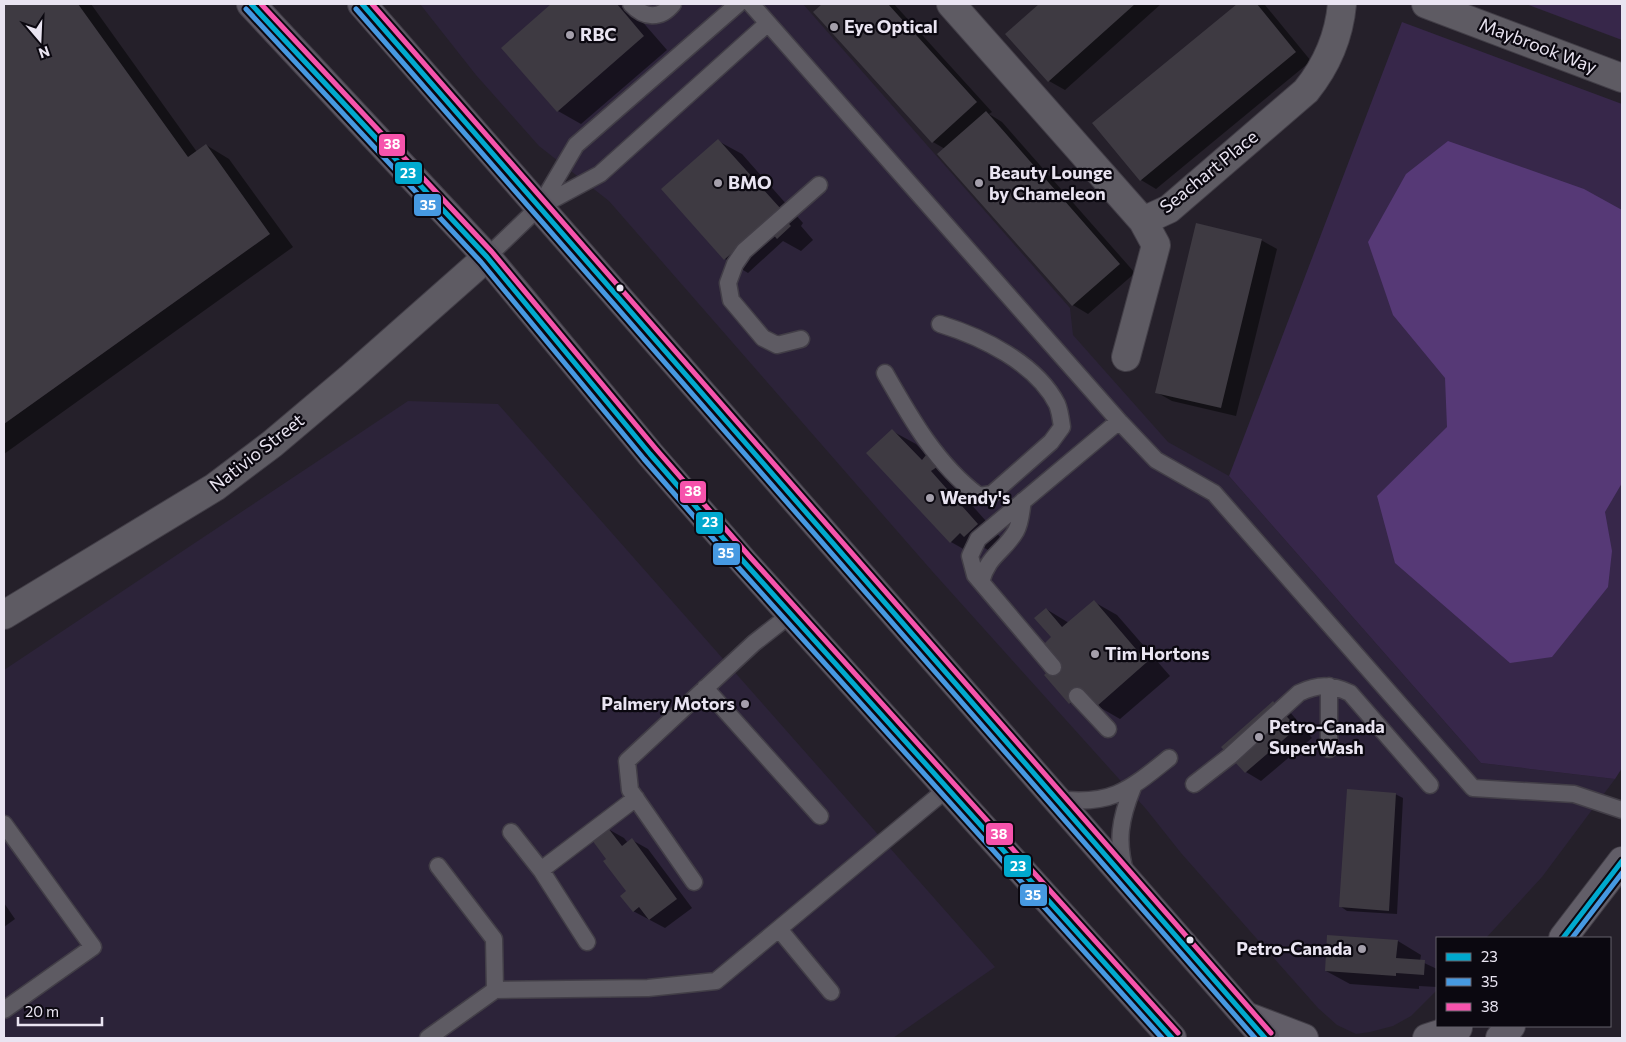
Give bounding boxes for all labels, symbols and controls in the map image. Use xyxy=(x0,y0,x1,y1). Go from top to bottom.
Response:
street label: Maybrook Way xyxy=(1477,13,1600,78)
north arrow xyxy=(15,15,65,65)
place label: Eye Optical xyxy=(844,15,938,37)
marker: Eye Optical xyxy=(828,21,840,33)
place label: RBC xyxy=(580,23,617,45)
marker: RBC xyxy=(564,29,576,41)
text: N xyxy=(37,43,52,63)
street label: Seachart Place xyxy=(1155,125,1262,217)
line badge: 38 xyxy=(378,133,406,157)
text: 38 xyxy=(384,135,401,152)
line badge: 23 xyxy=(394,161,423,185)
place label: Beauty Lounge by Chameleon xyxy=(989,161,1112,204)
text: 23 xyxy=(400,164,416,181)
place label: BMO xyxy=(728,171,772,193)
marker: BMO xyxy=(712,177,724,189)
marker: Beauty Lounge by Chameleon xyxy=(973,177,985,189)
line badge: 35 xyxy=(413,193,442,217)
text: 35 xyxy=(420,196,436,213)
unlabelled marker xyxy=(615,283,625,293)
street label: Nativio Street xyxy=(205,408,308,496)
line badge: 38 xyxy=(679,480,707,504)
text: 38 xyxy=(685,482,702,499)
place label: Wendy's xyxy=(940,486,1010,508)
marker: Wendy's xyxy=(924,492,936,504)
line badge: 23 xyxy=(695,511,724,535)
text: 23 xyxy=(702,513,718,530)
line badge: 35 xyxy=(712,542,741,566)
text: 35 xyxy=(718,544,734,561)
place label: Tim Hortons xyxy=(1105,642,1210,664)
marker: Tim Hortons xyxy=(1089,648,1101,660)
place label: Palmery Motors xyxy=(601,692,735,714)
marker: Palmery Motors xyxy=(739,698,751,710)
place label: Petro-Canada SuperWash xyxy=(1269,715,1385,758)
marker: Petro-Canada SuperWash xyxy=(1253,731,1265,743)
line badge: 38 xyxy=(985,822,1014,846)
text: 38 xyxy=(991,825,1008,842)
line badge: 23 xyxy=(1003,854,1032,878)
text: 23 xyxy=(1010,857,1026,874)
line badge: 35 xyxy=(1019,883,1048,907)
text: 35 xyxy=(1025,886,1041,903)
unlabelled marker xyxy=(1185,935,1195,945)
place label: Petro-Canada xyxy=(1236,937,1352,959)
legend xyxy=(1436,937,1611,1027)
marker: Petro-Canada xyxy=(1356,943,1368,955)
text: 23 xyxy=(1481,947,1498,965)
text: 35 xyxy=(1481,972,1498,990)
scale bar xyxy=(18,994,101,1026)
text: 38 xyxy=(1481,997,1499,1015)
text: 20 m xyxy=(25,1002,59,1020)

